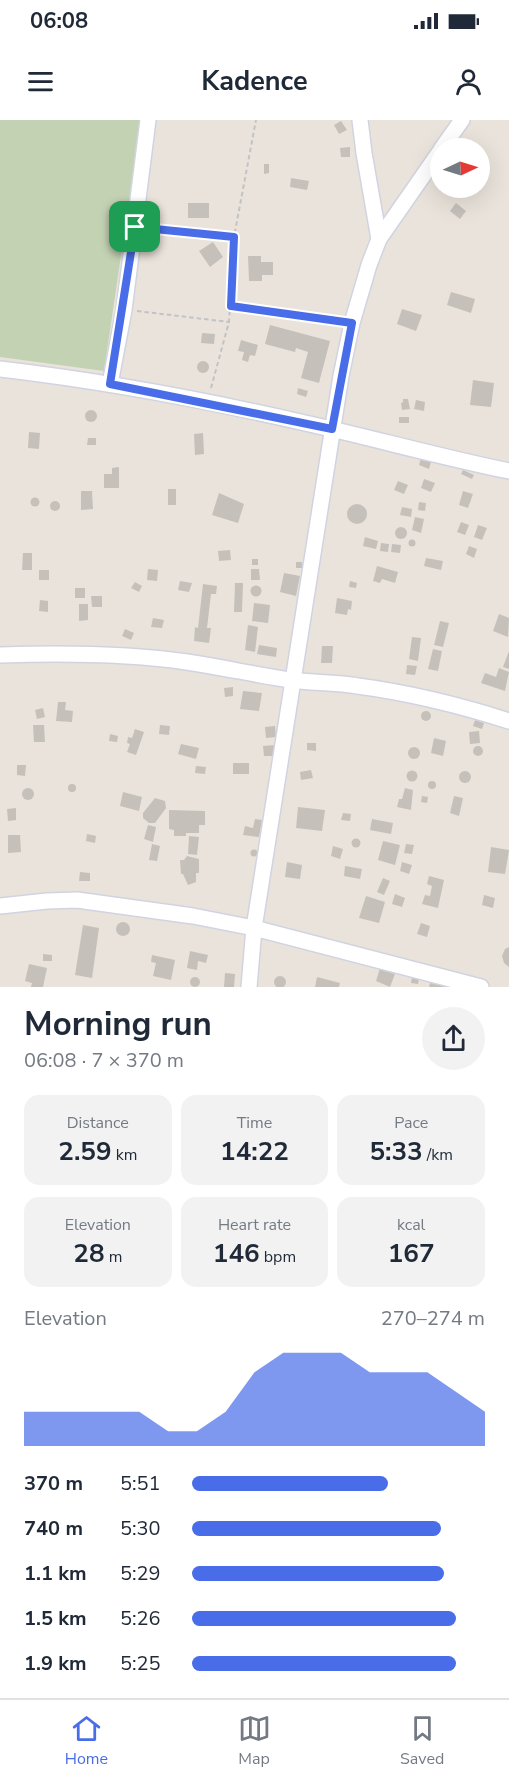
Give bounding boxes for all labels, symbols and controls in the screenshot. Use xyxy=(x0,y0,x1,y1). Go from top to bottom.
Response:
text: 06:08 xyxy=(30,6,88,36)
text: Kadence xyxy=(201,63,308,100)
icon: menu xyxy=(24,65,57,98)
icon: person xyxy=(452,65,485,98)
north arrow xyxy=(430,138,490,198)
map controls xyxy=(430,138,490,198)
pin xyxy=(109,201,160,252)
icon: arrive xyxy=(118,210,151,243)
text: Morning run xyxy=(24,1002,212,1047)
button: share xyxy=(422,1007,485,1070)
text: 06:08 · 7 × 370 m xyxy=(24,1047,184,1074)
text: Distance xyxy=(67,1112,129,1134)
text: Time xyxy=(237,1112,272,1134)
text: Pace xyxy=(394,1112,428,1134)
text: 2.59 xyxy=(58,1134,112,1169)
text: 14:22 xyxy=(220,1134,289,1169)
text: 5:33 xyxy=(369,1134,423,1169)
text: km xyxy=(112,1144,137,1166)
text: /km xyxy=(423,1144,453,1166)
text: Elevation xyxy=(65,1214,131,1236)
text: Heart rate xyxy=(218,1214,291,1236)
text: kcal xyxy=(397,1214,425,1236)
text: 28 xyxy=(73,1236,105,1271)
text: 146 xyxy=(213,1236,260,1271)
text: 167 xyxy=(388,1236,435,1271)
text: m xyxy=(105,1246,122,1268)
text: bpm xyxy=(260,1246,296,1268)
text: Elevation xyxy=(24,1305,107,1332)
text: 270–274 m xyxy=(381,1305,485,1332)
text: 370 m xyxy=(24,1470,83,1497)
text: 5:51 xyxy=(120,1470,161,1497)
text: 740 m xyxy=(24,1515,83,1542)
text: 5:30 xyxy=(120,1515,161,1542)
text: 1.1 km xyxy=(24,1560,87,1587)
text: 5:29 xyxy=(120,1560,161,1587)
text: 1.5 km xyxy=(24,1605,87,1632)
text: 5:26 xyxy=(120,1605,161,1632)
text: 1.9 km xyxy=(24,1650,87,1677)
text: 5:25 xyxy=(120,1650,161,1677)
tab: Home xyxy=(65,1712,108,1770)
tab: Map xyxy=(238,1712,271,1770)
tab: Saved xyxy=(400,1712,444,1770)

